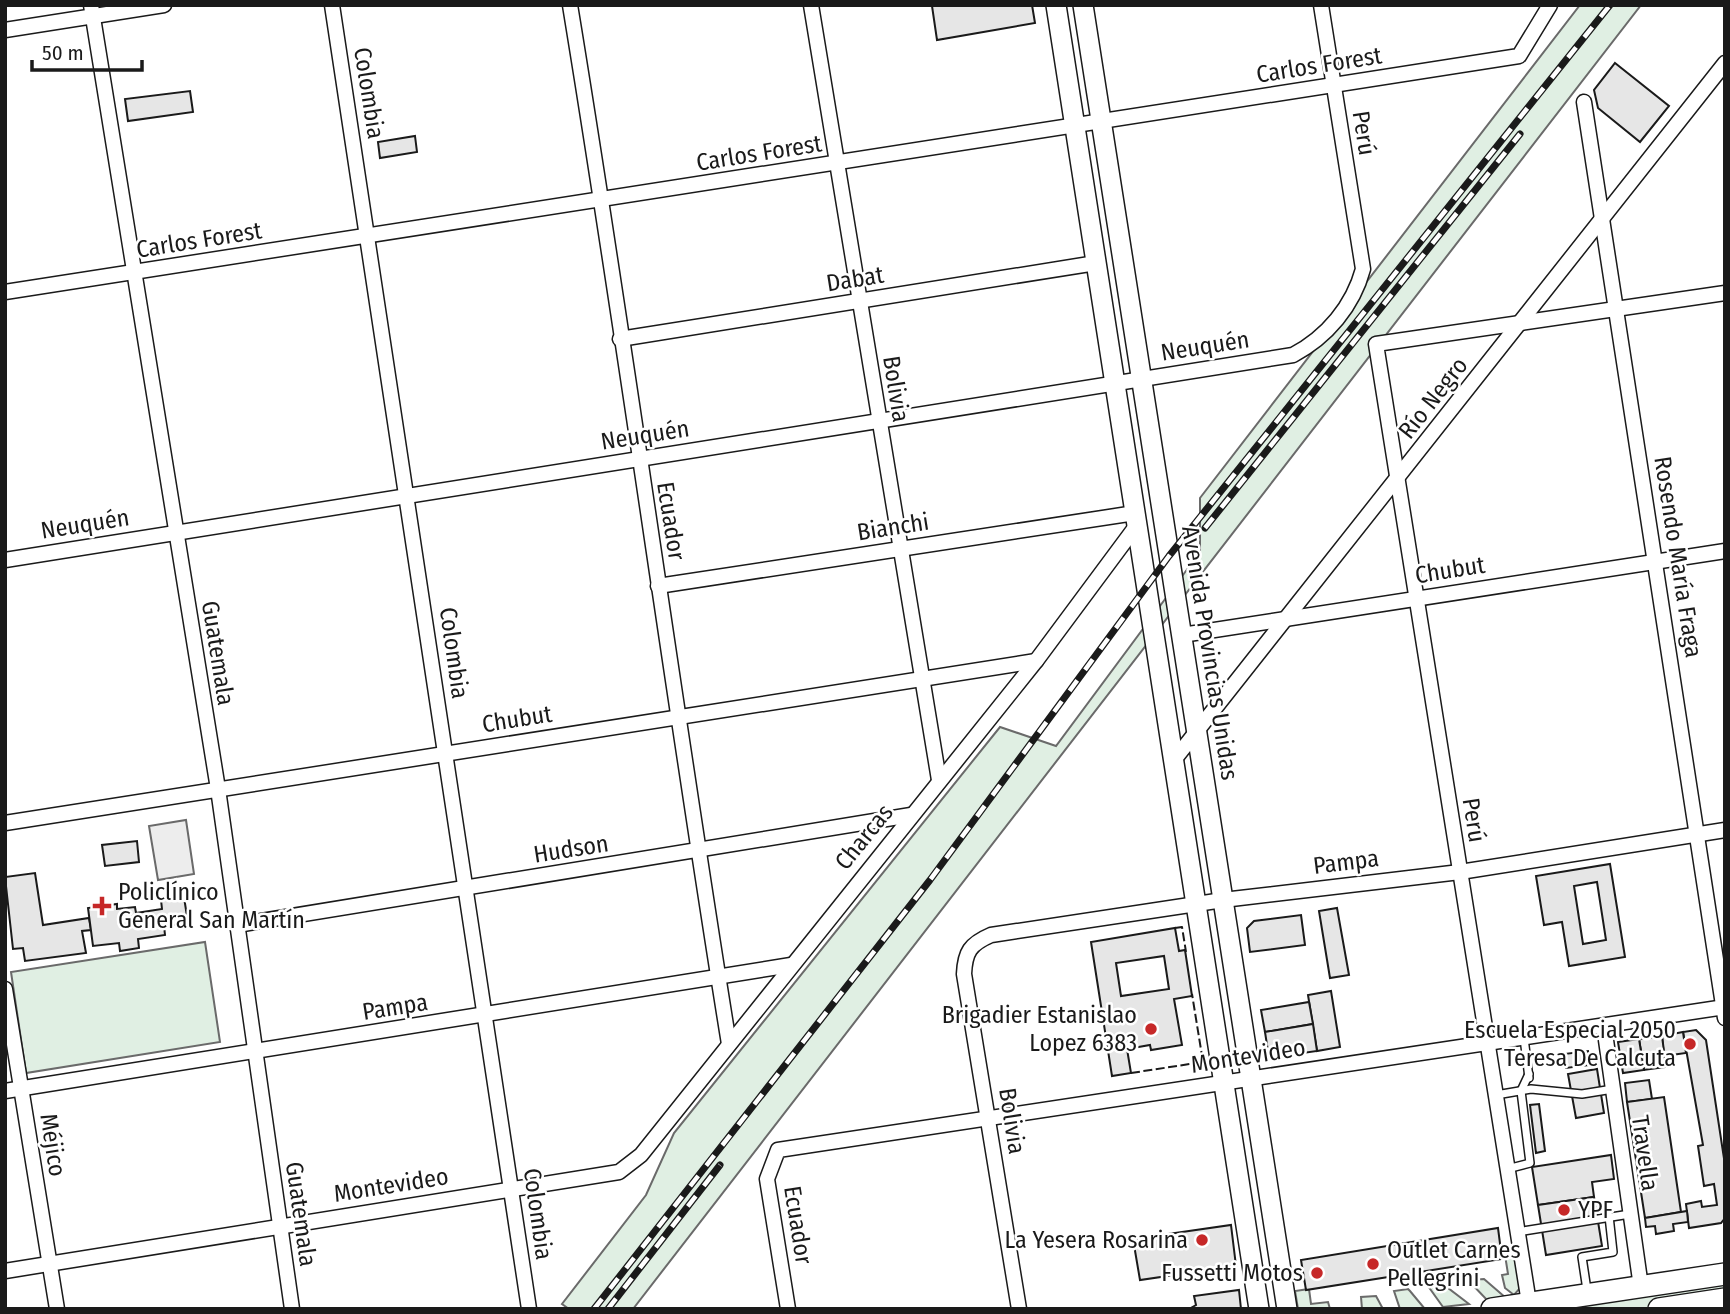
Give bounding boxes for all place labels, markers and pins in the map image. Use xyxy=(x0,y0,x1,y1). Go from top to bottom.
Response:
place label: Policlínico General San Martín xyxy=(118,878,305,934)
marker: Policlínico General San Martín xyxy=(92,896,112,916)
place label: Brigadier Estanislao Lopez 6383 xyxy=(942,1001,1137,1057)
place label: Escuela Especial 2050 Teresa De Calcuta xyxy=(1464,1016,1676,1072)
marker: Brigadier Estanislao Lopez 6383 xyxy=(1143,1021,1159,1037)
marker: Escuela Especial 2050 Teresa De Calcuta xyxy=(1682,1036,1698,1052)
place label: YPF xyxy=(1578,1196,1614,1224)
marker: YPF xyxy=(1556,1202,1572,1218)
place label: La Yesera Rosarina xyxy=(1005,1226,1188,1254)
marker: La Yesera Rosarina xyxy=(1194,1232,1210,1248)
place label: Outlet Carnes Pellegrini xyxy=(1387,1236,1521,1292)
marker: Outlet Carnes Pellegrini xyxy=(1365,1256,1381,1272)
place label: Fussetti Motos xyxy=(1161,1259,1303,1287)
marker: Fussetti Motos xyxy=(1309,1265,1325,1281)

